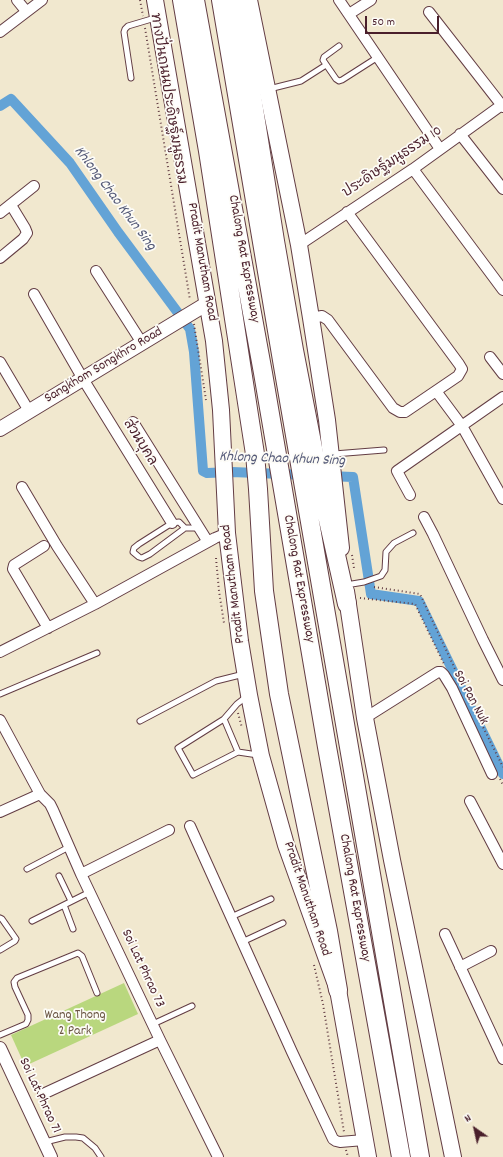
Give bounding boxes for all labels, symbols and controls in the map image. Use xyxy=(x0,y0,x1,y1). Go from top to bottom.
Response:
scale bar xyxy=(367,8,441,34)
street label: ทางปั่นถนนประดิษฐ์มนูธรรม xyxy=(145,12,189,186)
text: 50 m xyxy=(372,14,395,31)
street label: ประดิษฐ์มนูธรรม 10 xyxy=(340,124,446,202)
water label: Khlong Chao Khun Sing xyxy=(69,143,159,255)
street label: Chalong Rat Expressway xyxy=(223,194,263,324)
street label: Pradit Manutham Road xyxy=(182,201,220,323)
street label: Sangkhom Songkhro Road xyxy=(42,324,166,408)
street label: ส่วนบุคล xyxy=(118,417,160,469)
water label: Khlong Chao Khun Sing xyxy=(219,449,345,471)
street label: Chalong Rat Expressway xyxy=(278,514,318,644)
street label: Pradit Manutham Road xyxy=(218,523,250,645)
street label: Soi Pan Nuk xyxy=(449,668,491,728)
street label: Chalong Rat Expressway xyxy=(334,833,374,963)
street label: Pradit Manutham Road xyxy=(279,840,333,958)
street label: Soi Lat Phrao 73 xyxy=(117,927,167,1011)
park label: Wang Thong 2 Park xyxy=(44,1008,106,1040)
street label: Soi Lat Phrao 71 xyxy=(14,1056,64,1136)
north arrow xyxy=(455,1109,495,1149)
text: N xyxy=(462,1111,475,1127)

